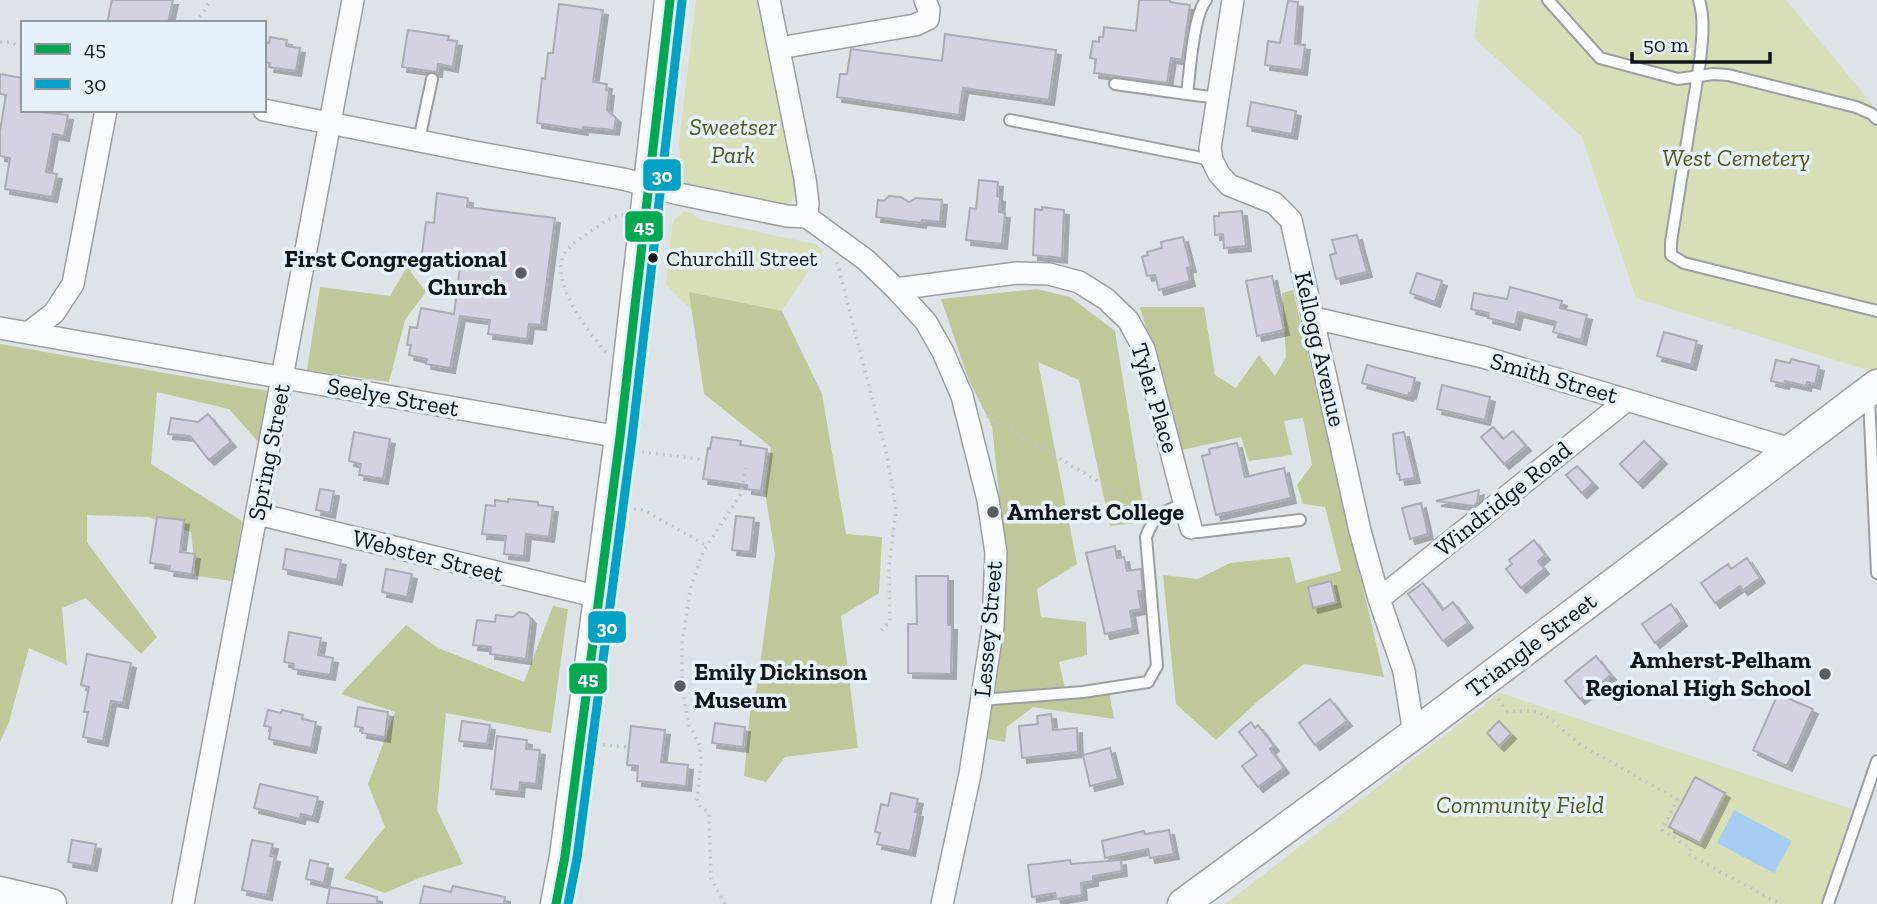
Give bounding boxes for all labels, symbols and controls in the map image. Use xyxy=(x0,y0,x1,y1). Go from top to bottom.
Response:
legend xyxy=(21,21,266,112)
scale bar xyxy=(1632,21,1770,65)
text: 50 m xyxy=(1643,32,1689,57)
text: 45 xyxy=(84,36,106,61)
text: 30 xyxy=(84,71,106,96)
park label: Sweetser Park xyxy=(689,112,777,169)
park label: West Cemetery xyxy=(1662,143,1810,172)
line badge: 30 xyxy=(642,158,682,192)
text: 30 xyxy=(651,164,673,187)
line badge: 45 xyxy=(624,210,664,243)
text: 45 xyxy=(634,215,654,238)
place label: First Congregational Church xyxy=(284,244,507,301)
place label: Churchill Street xyxy=(666,245,818,272)
marker: Churchill Street xyxy=(646,251,660,265)
marker: First Congregational Church xyxy=(513,265,529,281)
street label: Kellogg Avenue xyxy=(1289,268,1352,429)
street label: Tyler Place xyxy=(1125,339,1186,456)
street label: Smith Street xyxy=(1487,346,1621,410)
street label: Seelye Street xyxy=(325,371,461,422)
street label: Spring Street xyxy=(241,381,296,523)
street label: Windridge Road xyxy=(1429,435,1577,562)
place label: Amherst College xyxy=(1007,497,1185,526)
marker: Amherst College xyxy=(985,504,1001,520)
street label: Webster Street xyxy=(350,523,507,588)
street label: Lessey Street xyxy=(967,560,1008,698)
street label: Triangle Street xyxy=(1460,586,1602,703)
line badge: 30 xyxy=(587,610,627,644)
text: 30 xyxy=(596,616,618,639)
place label: Amherst-Pelham Regional High School xyxy=(1585,645,1811,702)
place label: Emily Dickinson Museum xyxy=(694,657,867,714)
line badge: 45 xyxy=(568,662,608,695)
marker: Amherst-Pelham Regional High School xyxy=(1817,666,1833,682)
text: 45 xyxy=(578,667,598,690)
marker: Emily Dickinson Museum xyxy=(672,678,688,694)
park label: Community Field xyxy=(1436,790,1604,819)

